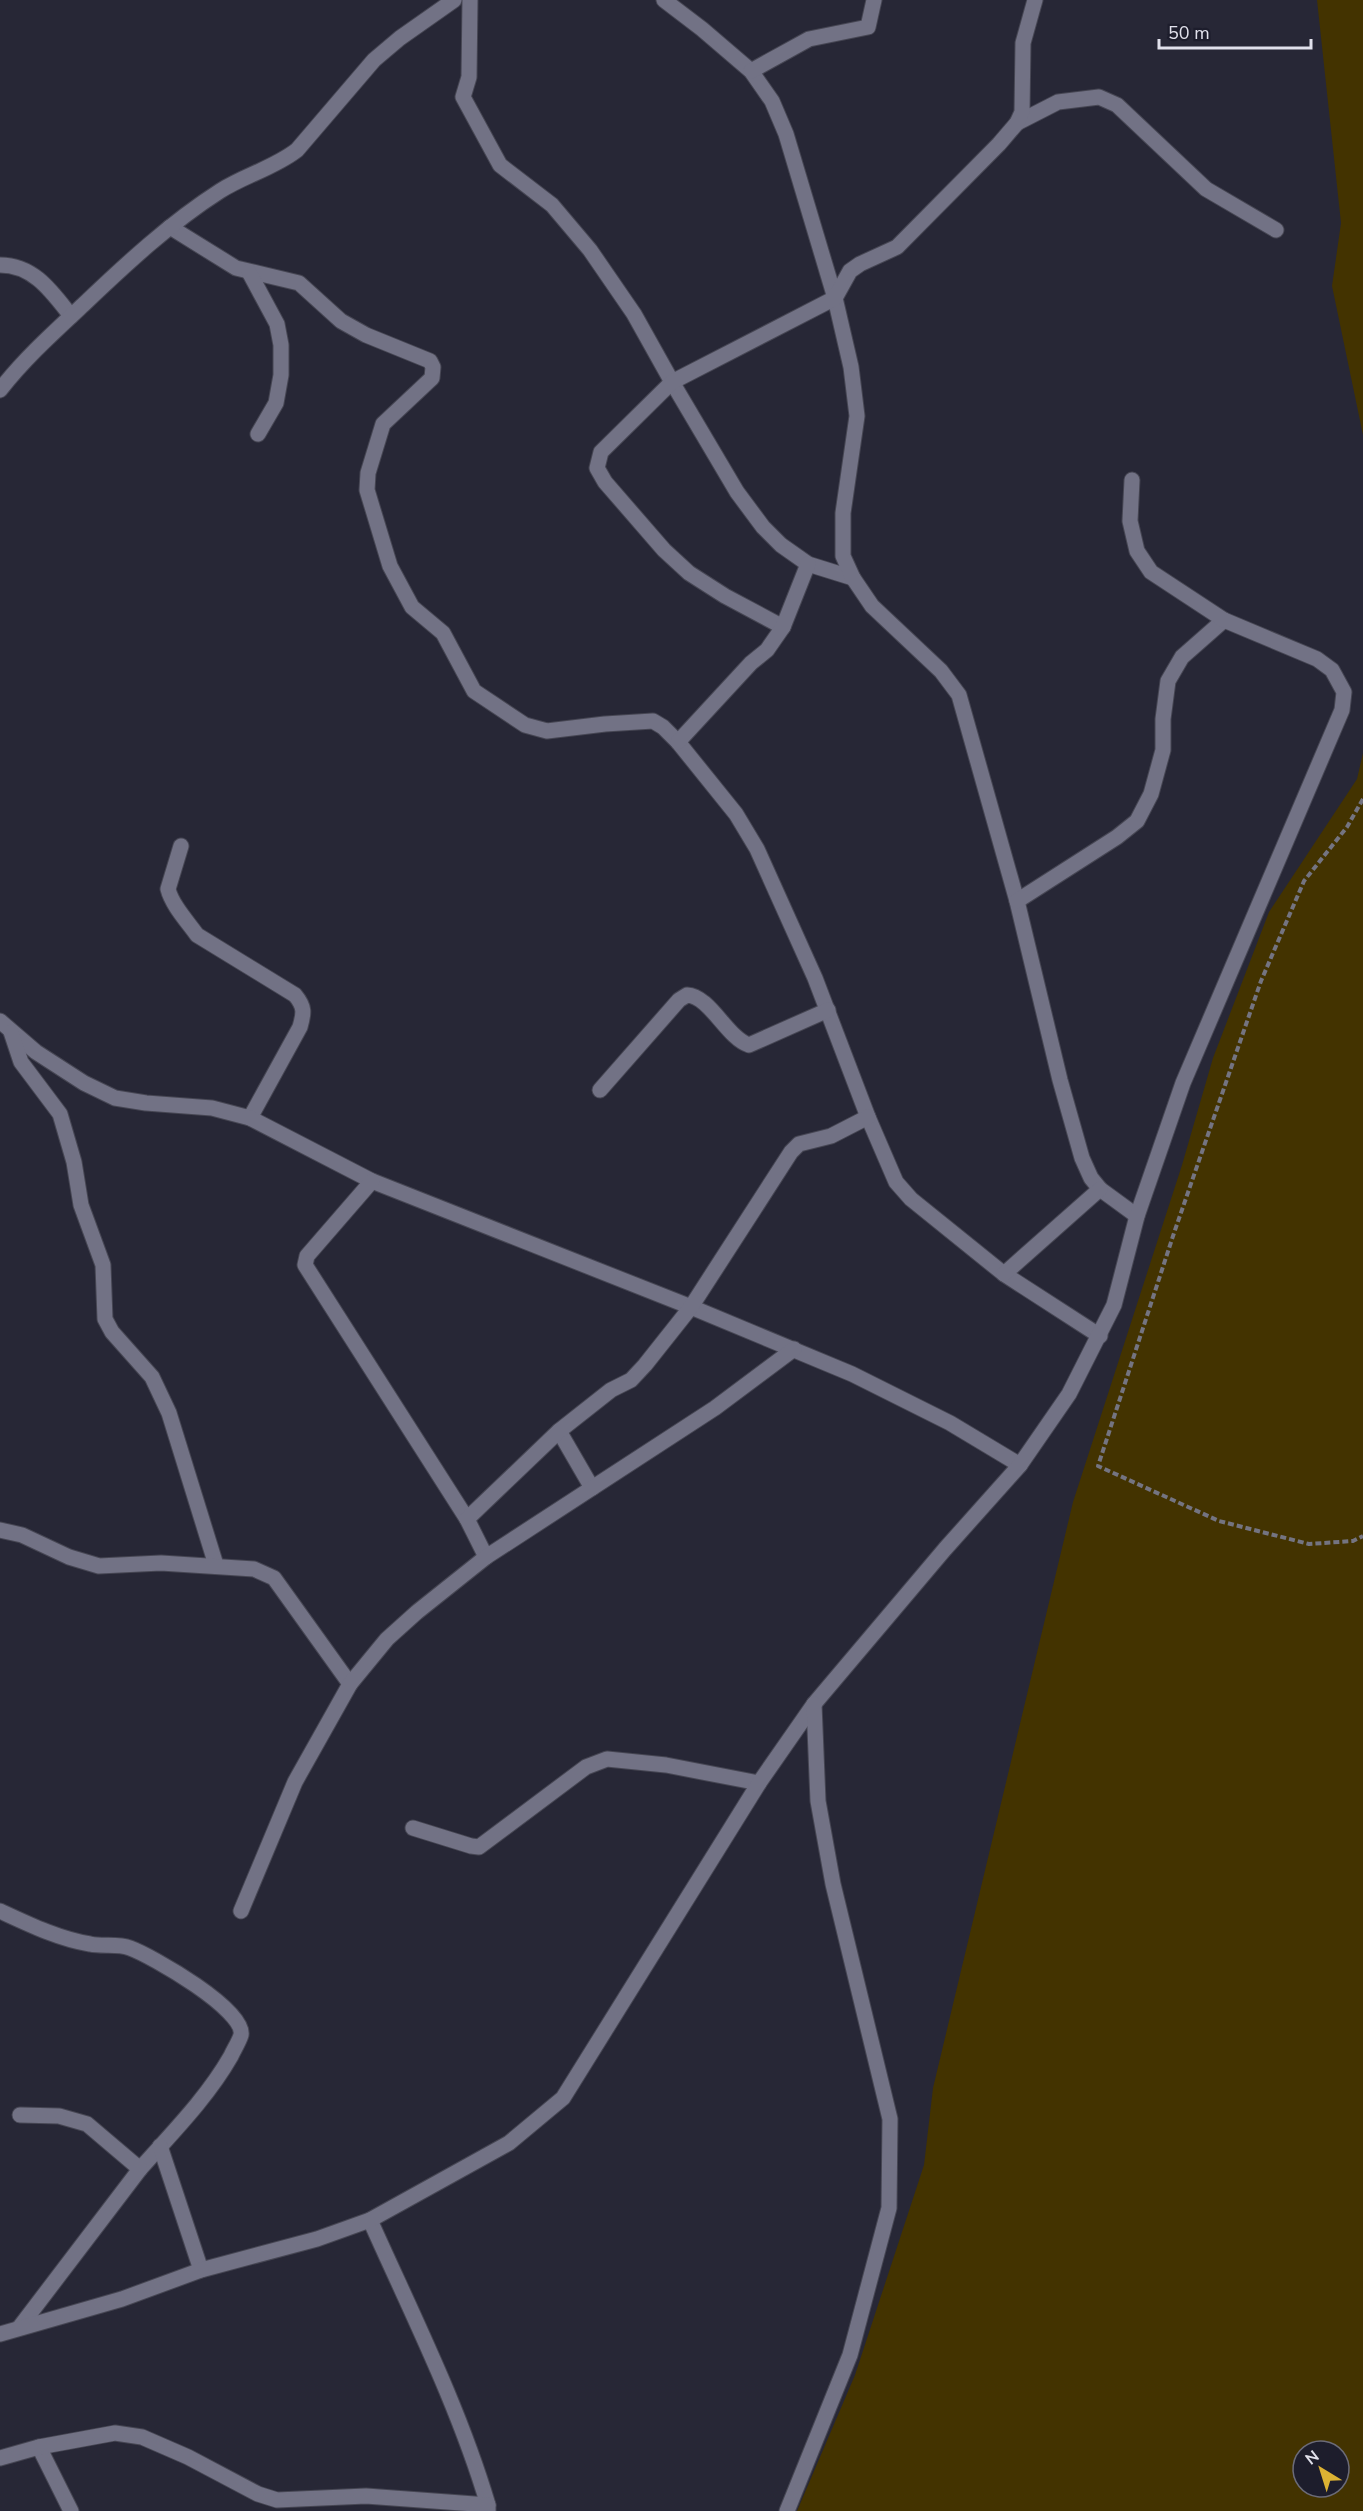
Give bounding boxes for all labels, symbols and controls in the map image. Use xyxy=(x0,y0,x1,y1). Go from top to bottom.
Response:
scale bar xyxy=(1159,12,1310,50)
text: 50 m xyxy=(1168,21,1210,45)
north arrow xyxy=(1291,2439,1351,2499)
text: N xyxy=(1301,2446,1324,2470)

